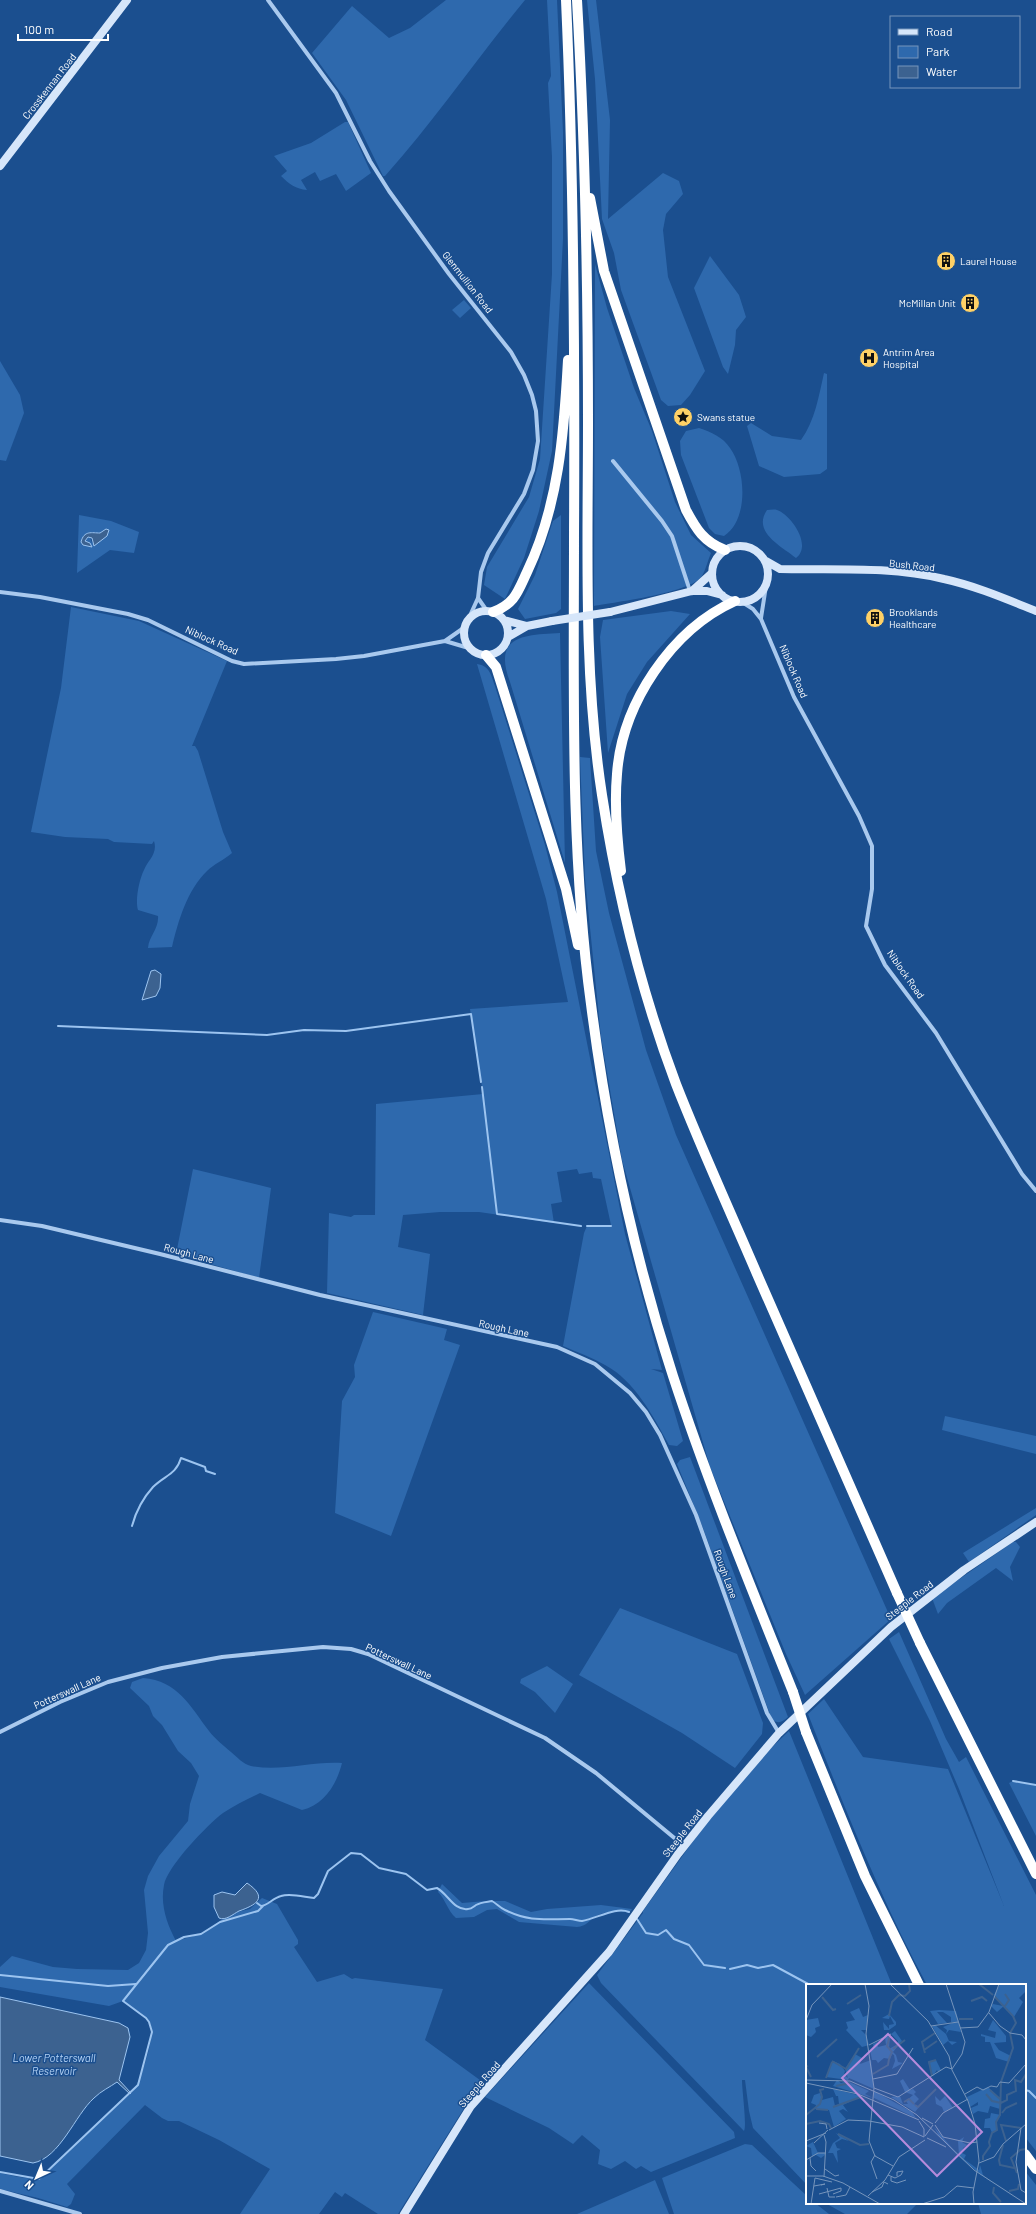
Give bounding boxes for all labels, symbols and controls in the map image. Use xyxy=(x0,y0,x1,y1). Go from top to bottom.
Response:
scale bar xyxy=(18,16,108,42)
legend xyxy=(890,16,1020,88)
text: 100 m xyxy=(24,22,54,36)
text: Road xyxy=(926,24,953,38)
text: Park xyxy=(926,44,950,58)
street label: Crosskennan Road xyxy=(20,51,78,121)
text: Water xyxy=(926,64,958,78)
street label: Glenmullion Road xyxy=(440,249,496,315)
building icon: Laurel House xyxy=(935,250,957,272)
place label: Laurel House xyxy=(960,255,1017,267)
building icon: McMillan Unit xyxy=(959,292,981,314)
place label: McMillan Unit xyxy=(899,297,956,309)
place label: Antrim Area Hospital xyxy=(883,346,935,370)
hospital icon: Antrim Area Hospital xyxy=(858,347,880,369)
place icon: Swans statue xyxy=(672,406,694,428)
place label: Swans statue xyxy=(697,411,755,423)
street label: Bush Road xyxy=(889,557,935,573)
place label: Brooklands Healthcare xyxy=(889,606,938,630)
building icon: Brooklands Healthcare xyxy=(864,607,886,629)
street label: Niblock Road xyxy=(184,623,240,657)
street label: Niblock Road xyxy=(777,642,811,700)
street label: Niblock Road xyxy=(885,947,927,1001)
street label: Rough Lane xyxy=(163,1241,215,1265)
street label: Rough Lane xyxy=(478,1317,530,1339)
street label: Rough Lane xyxy=(712,1548,740,1600)
street label: Steeple Road xyxy=(883,1578,935,1622)
street label: Potterswall Lane xyxy=(364,1640,434,1682)
street label: Potterswall Lane xyxy=(32,1671,102,1711)
street label: Steeple Road xyxy=(660,1807,704,1859)
inset map xyxy=(806,1984,1026,2204)
water label: Lower Potterswall Reservoir xyxy=(13,2051,96,2077)
street label: Steeple Road xyxy=(456,2058,502,2110)
north arrow xyxy=(16,2158,56,2198)
text: N xyxy=(22,2178,36,2193)

